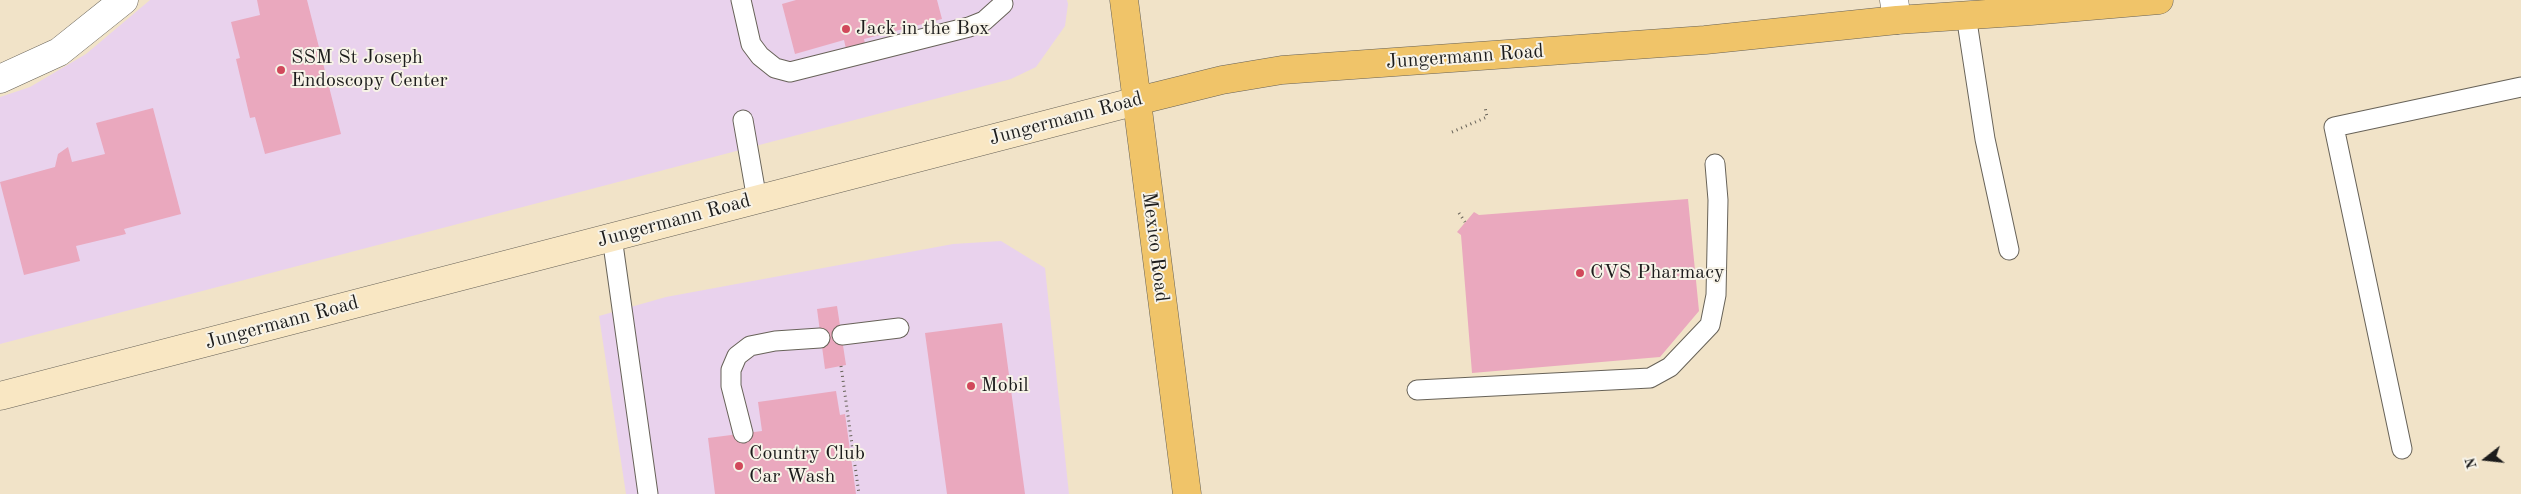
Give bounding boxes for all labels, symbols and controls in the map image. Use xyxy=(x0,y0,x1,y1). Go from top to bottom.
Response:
place label: Jack in the Box xyxy=(856,17,990,41)
marker: Jack in the Box xyxy=(840,23,852,35)
street label: Jungermann Road xyxy=(1385,40,1545,74)
place label: SSM St Joseph Endoscopy Center xyxy=(291,46,448,93)
marker: SSM St Joseph Endoscopy Center xyxy=(275,64,287,76)
street label: Jungermann Road xyxy=(987,87,1145,151)
street label: Jungermann Road xyxy=(595,189,753,253)
street label: Mexico Road xyxy=(1136,191,1174,303)
place label: CVS Pharmacy xyxy=(1590,261,1724,285)
marker: CVS Pharmacy xyxy=(1574,267,1586,279)
street label: Jungermann Road xyxy=(203,291,361,355)
place label: Mobil xyxy=(981,374,1029,398)
marker: Mobil xyxy=(965,380,977,392)
north arrow xyxy=(2461,434,2511,484)
place label: Country Club Car Wash xyxy=(749,442,865,489)
text: N xyxy=(2463,456,2480,470)
marker: Country Club Car Wash xyxy=(733,460,745,472)

